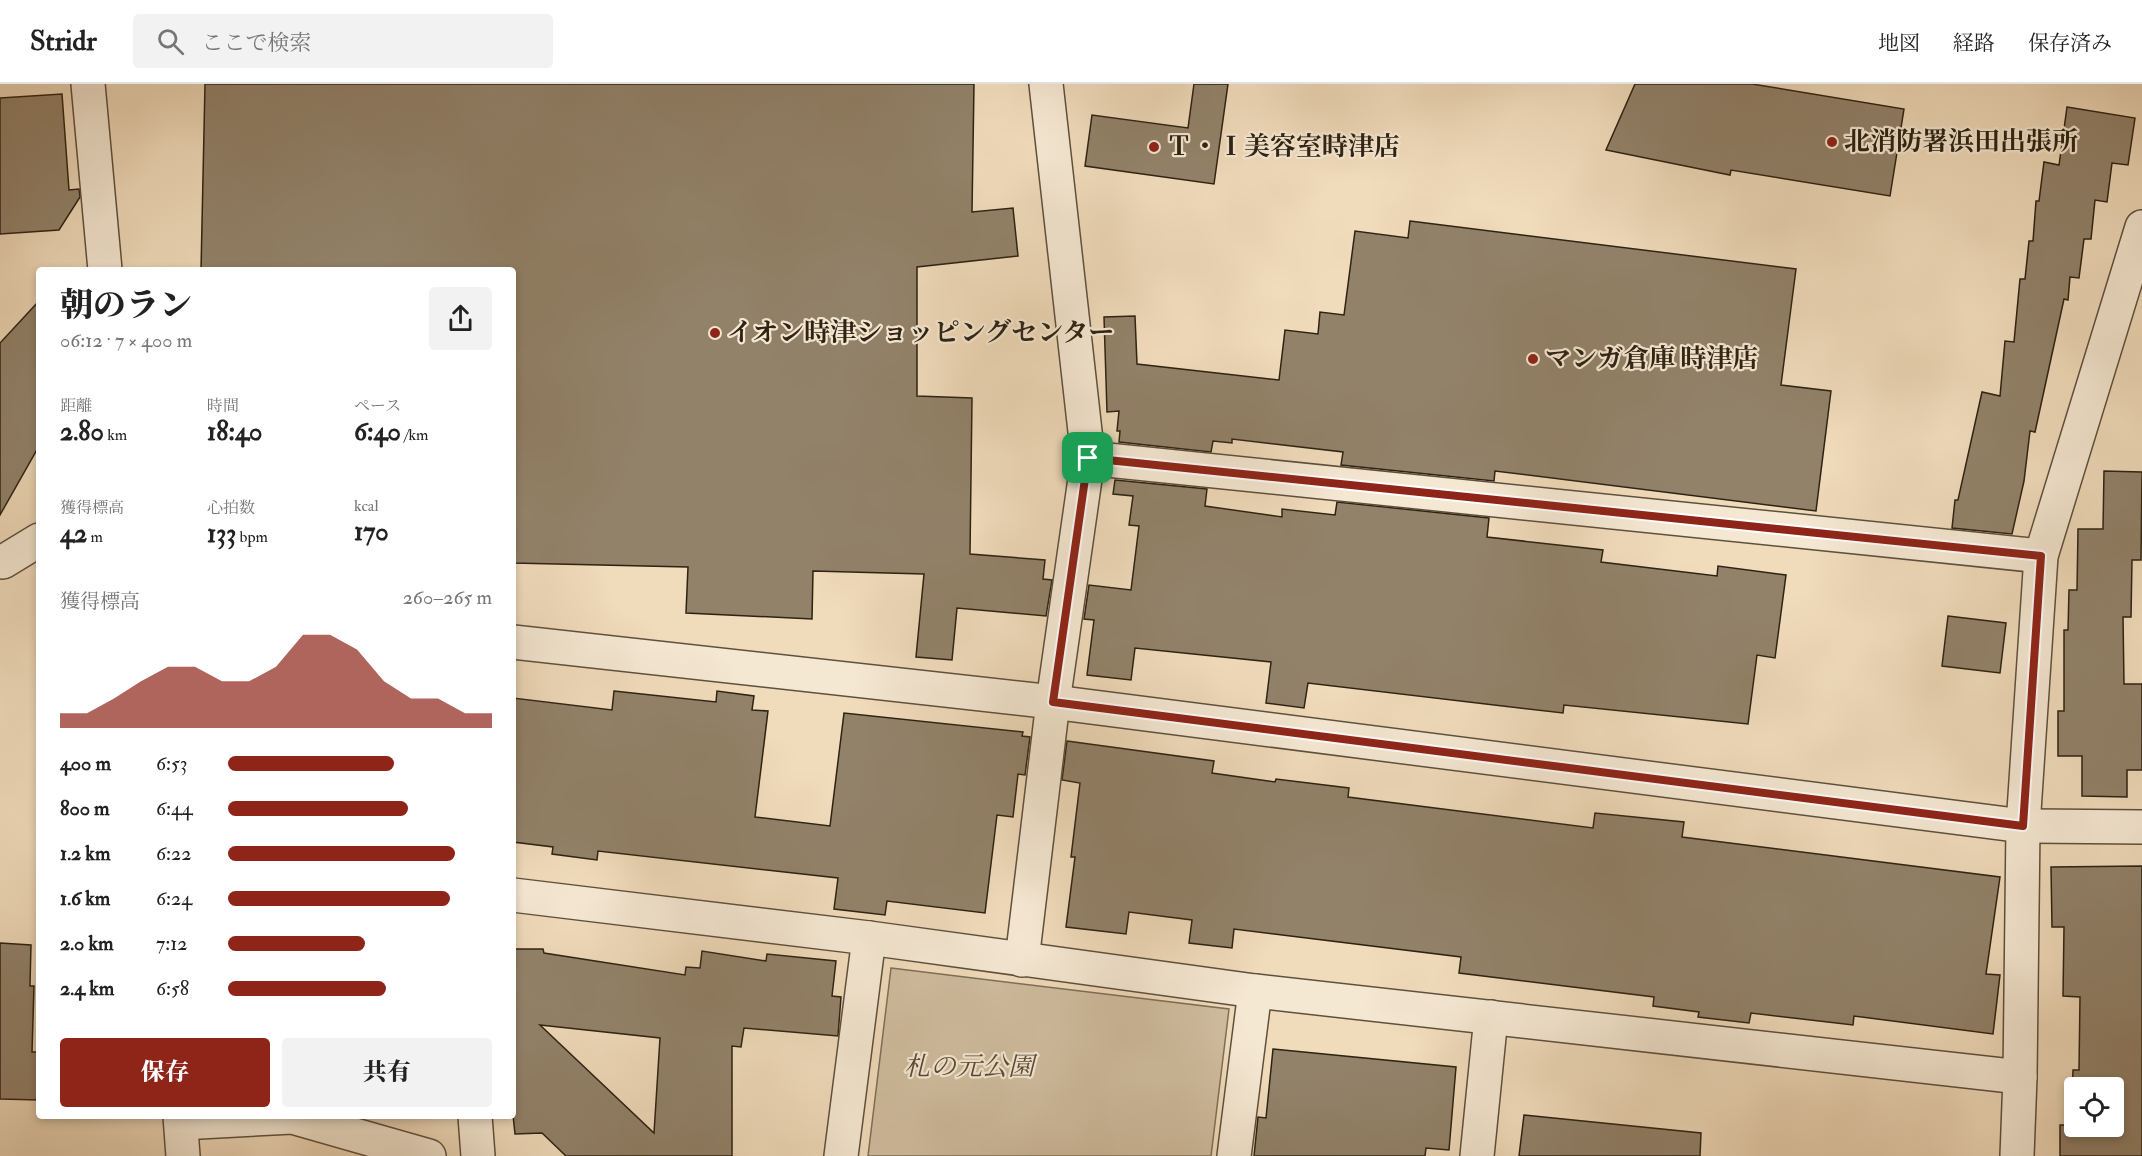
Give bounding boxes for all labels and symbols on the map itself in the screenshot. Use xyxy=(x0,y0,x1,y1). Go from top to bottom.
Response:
place label: 北消防署浜田出張所 xyxy=(1844,126,2078,158)
place label: Ｔ・Ｉ美容室時津店 xyxy=(1166,131,1400,163)
marker: 北消防署浜田出張所 xyxy=(1825,135,1839,149)
marker: Ｔ・Ｉ美容室時津店 xyxy=(1147,140,1161,154)
place label: イオン時津ショッピングセンター xyxy=(727,317,1114,349)
marker: イオン時津ショッピングセンター xyxy=(708,326,722,340)
place label: マンガ倉庫 時津店 xyxy=(1545,343,1758,375)
marker: マンガ倉庫 時津店 xyxy=(1526,352,1540,366)
pin xyxy=(1062,432,1113,483)
park label: 札の元公園 xyxy=(904,1051,1038,1083)

